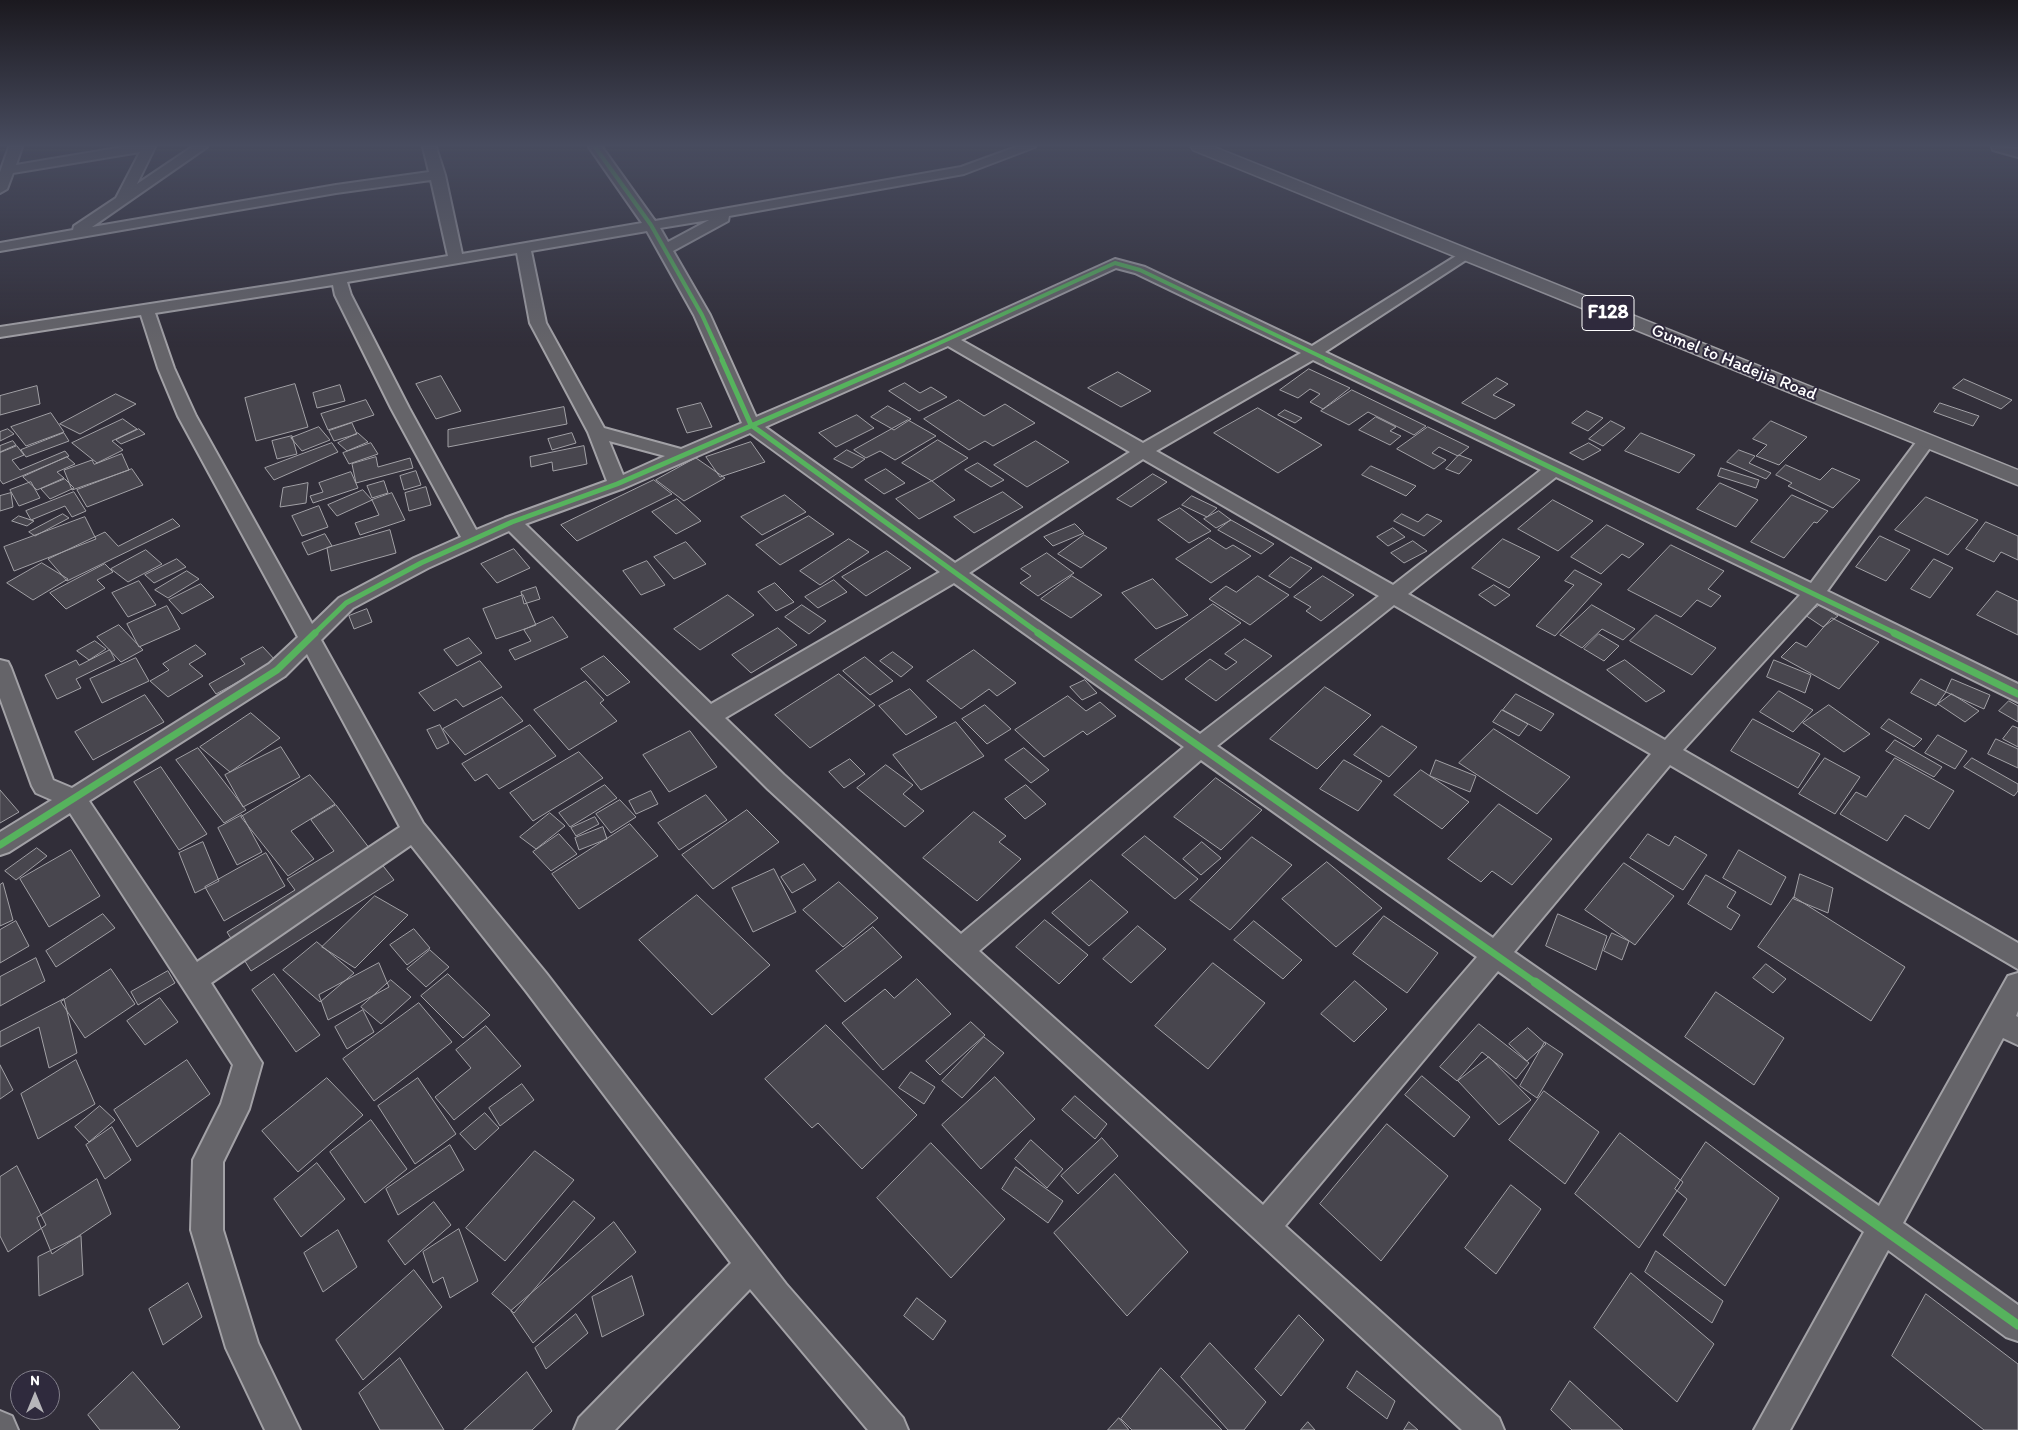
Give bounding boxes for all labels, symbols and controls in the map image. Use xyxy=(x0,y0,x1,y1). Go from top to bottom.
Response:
road number: F128 xyxy=(1582,296,1634,330)
street label: Gumel to Hadejia Road xyxy=(1648,320,1820,406)
north arrow xyxy=(10,1370,60,1420)
text: N xyxy=(30,1372,40,1389)

